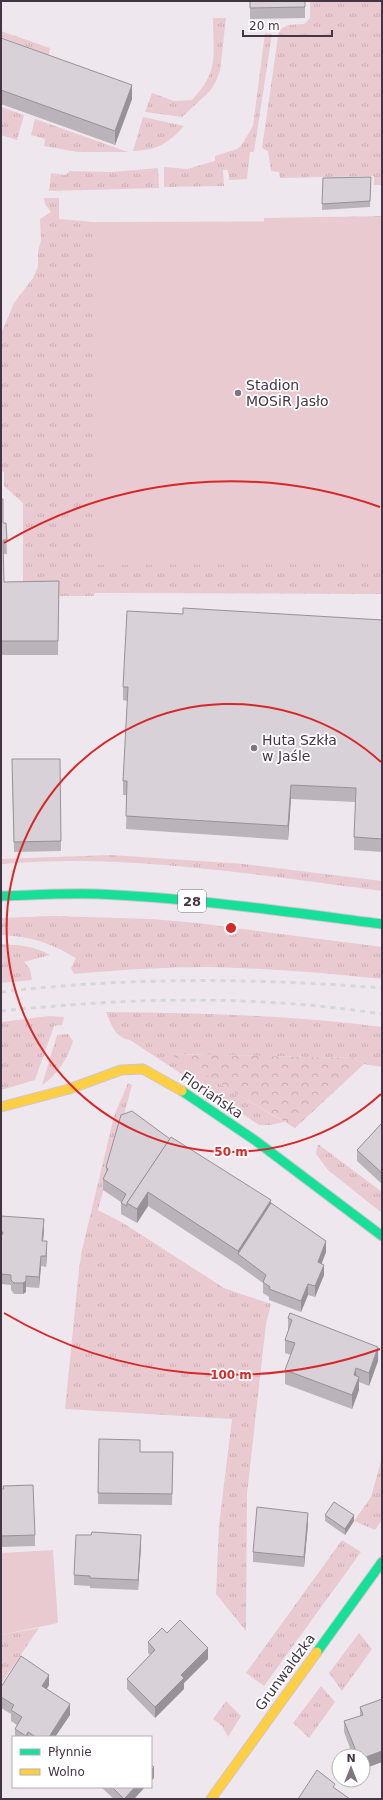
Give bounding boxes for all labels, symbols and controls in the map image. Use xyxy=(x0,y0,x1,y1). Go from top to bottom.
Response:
scale bar xyxy=(243,12,332,38)
text: 20 m xyxy=(249,19,280,33)
place label: Stadion MOSiR Jasło xyxy=(246,377,329,409)
marker: Stadion MOSiR Jasło xyxy=(233,388,243,398)
place label: Huta Szkła w Jaśle xyxy=(262,732,337,764)
marker: Huta Szkła w Jaśle xyxy=(249,743,259,753)
road number: 28 xyxy=(178,890,206,912)
centre of rings xyxy=(224,921,238,935)
street label: Floriańska xyxy=(178,1068,246,1122)
text: 50 m xyxy=(214,1145,248,1159)
text: 100 m xyxy=(210,1368,252,1382)
street label: Grunwaldzka xyxy=(252,1631,318,1713)
legend xyxy=(12,1736,152,1788)
text: Płynnie xyxy=(48,1745,92,1759)
north arrow xyxy=(331,1748,371,1788)
text: N xyxy=(346,1752,356,1765)
text: Wolno xyxy=(48,1765,85,1779)

